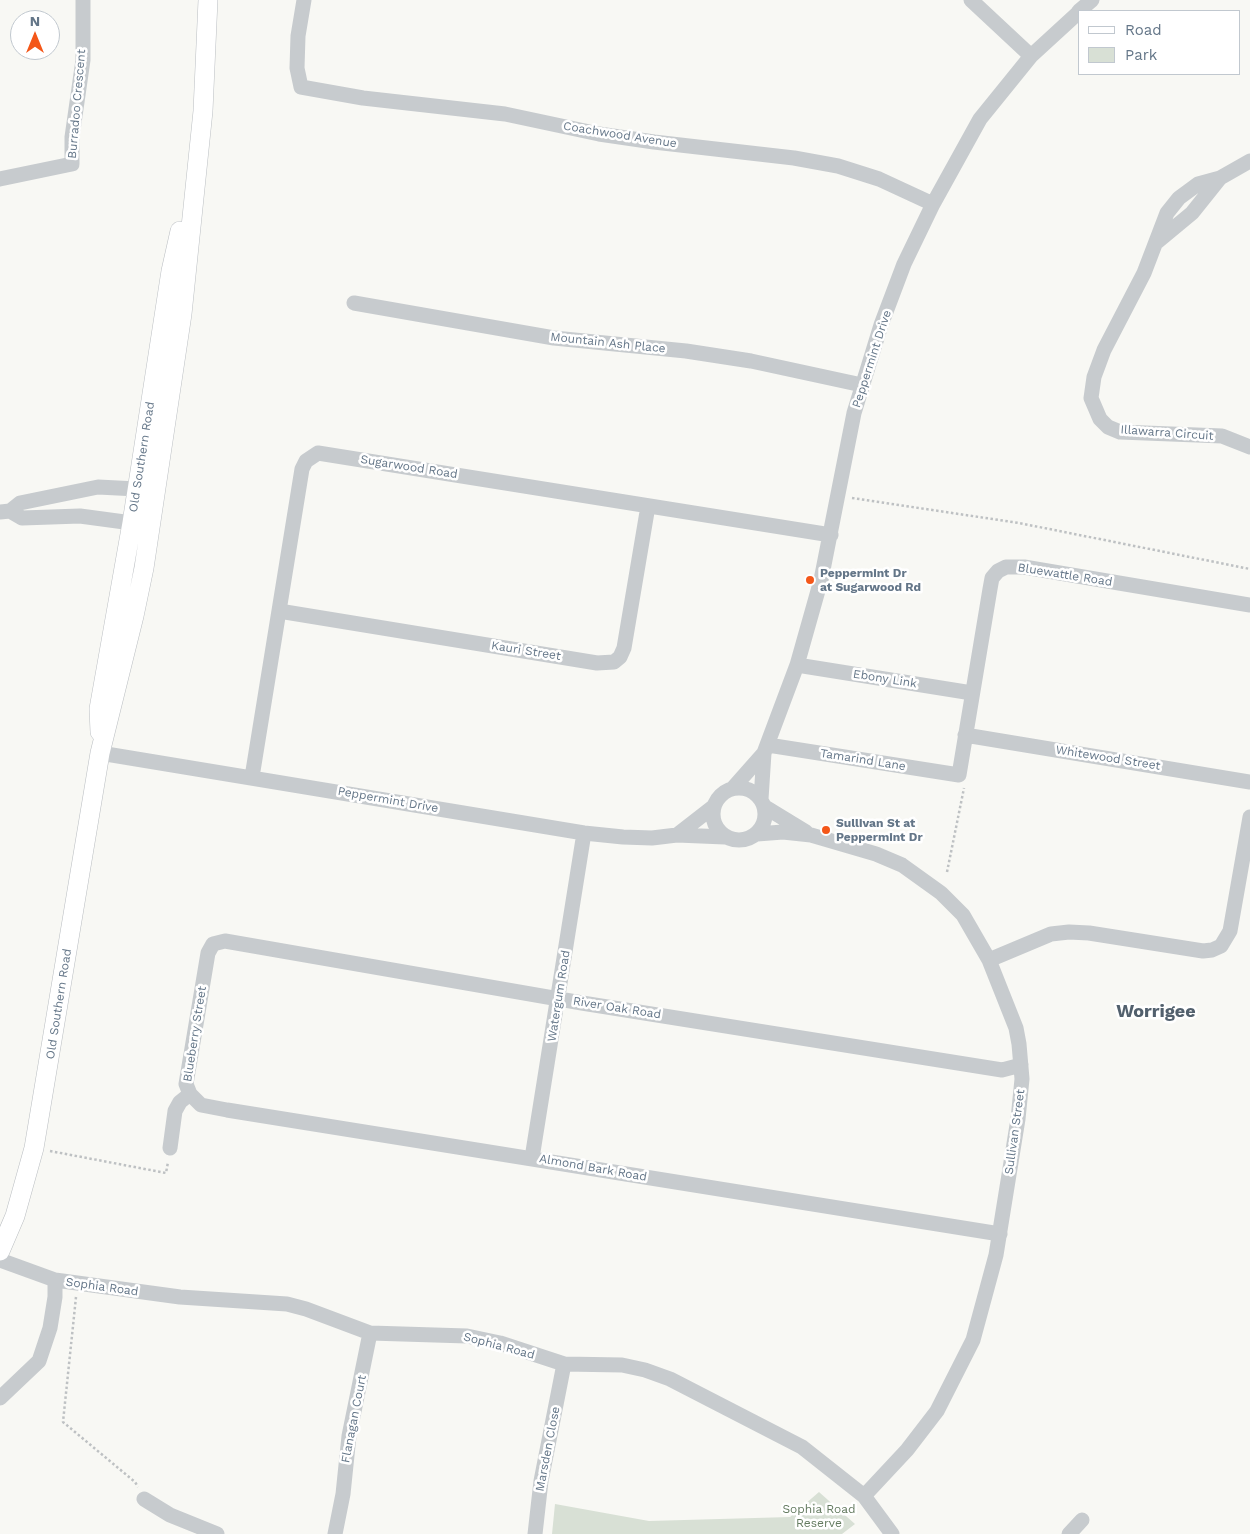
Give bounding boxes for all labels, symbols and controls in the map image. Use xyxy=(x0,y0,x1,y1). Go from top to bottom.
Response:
north arrow xyxy=(10,10,60,60)
legend xyxy=(1078,10,1240,75)
text: N xyxy=(30,13,40,29)
text: Road xyxy=(1125,21,1162,39)
text: Park xyxy=(1125,46,1157,64)
street label: Burradoo Crescent xyxy=(65,49,89,159)
street label: Coachwood Avenue xyxy=(562,119,678,151)
street label: Peppermint Drive xyxy=(849,308,895,410)
street label: Mountain Ash Place xyxy=(550,330,666,356)
street label: Old Southern Road xyxy=(126,401,158,513)
street label: Illawarra Circuit xyxy=(1120,423,1214,443)
street label: Sugarwood Road xyxy=(359,452,459,482)
street label: Bluewattle Road xyxy=(1017,560,1113,590)
place label: Peppermint Dr at Sugarwood Rd xyxy=(820,566,921,594)
marker: Peppermint Dr at Sugarwood Rd xyxy=(804,574,816,586)
street label: Kauri Street xyxy=(490,638,562,664)
street label: Ebony Link xyxy=(852,667,918,691)
street label: Whitewood Street xyxy=(1055,743,1161,773)
street label: Tamarind Lane xyxy=(819,746,907,774)
street label: Peppermint Drive xyxy=(337,784,439,816)
place label: Sullivan St at Peppermint Dr xyxy=(836,816,923,844)
marker: Sullivan St at Peppermint Dr xyxy=(820,824,832,836)
street label: Old Southern Road xyxy=(43,948,75,1060)
street label: Watergum Road xyxy=(545,949,573,1043)
street label: Blueberry Street xyxy=(180,985,210,1083)
street label: River Oak Road xyxy=(572,994,662,1022)
district label: Worrigee xyxy=(1116,1001,1196,1023)
street label: Sullivan Street xyxy=(1002,1088,1028,1176)
street label: Almond Bark Road xyxy=(538,1151,648,1185)
street label: Sophia Road xyxy=(65,1275,139,1299)
street label: Sophia Road xyxy=(462,1330,536,1362)
street label: Flanagan Court xyxy=(338,1374,370,1464)
street label: Marsden Close xyxy=(533,1405,563,1493)
park label: Sophia Road Reserve xyxy=(782,1502,856,1530)

